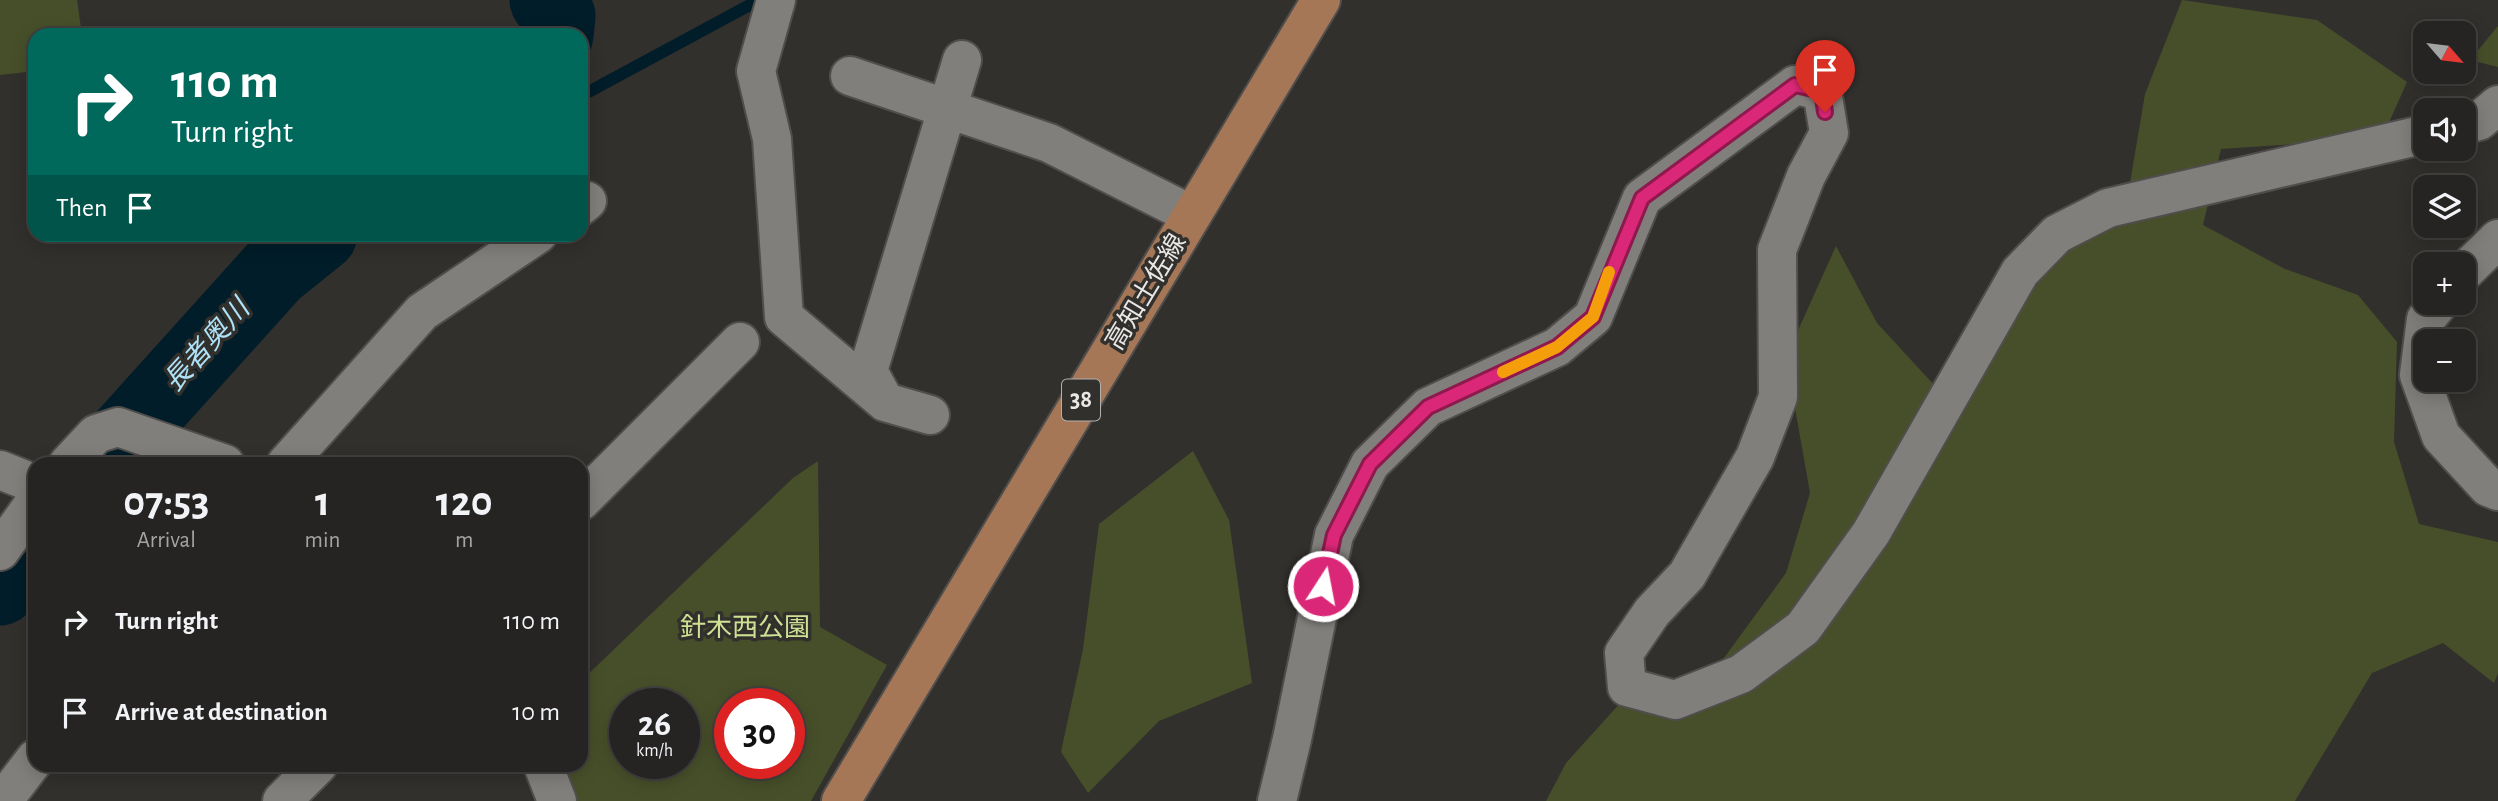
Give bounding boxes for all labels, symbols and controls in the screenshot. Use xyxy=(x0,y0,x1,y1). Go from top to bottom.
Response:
north arrow xyxy=(2413,21,2476,84)
map controls xyxy=(2413,21,2476,392)
pin xyxy=(1795,40,1855,112)
icon: arrive xyxy=(1806,51,1844,89)
icon: right xyxy=(56,56,147,147)
text: 110 m xyxy=(171,58,279,107)
button: sound xyxy=(2413,98,2476,161)
text: Turn right xyxy=(171,116,293,148)
button: layers xyxy=(2413,175,2476,238)
icon: arrive xyxy=(121,189,159,227)
text: Then xyxy=(56,195,107,221)
street label: 高知土佐線 xyxy=(1101,229,1191,354)
button: + xyxy=(2413,252,2476,315)
water label: 長者奥川 xyxy=(158,291,257,397)
button: − xyxy=(2413,329,2476,392)
road number: 38 xyxy=(1062,380,1100,421)
text: 07:53 xyxy=(123,481,209,523)
text: 1 xyxy=(315,481,330,523)
text: 120 xyxy=(436,481,493,523)
text: Arrival xyxy=(137,529,196,552)
text: min xyxy=(305,529,340,552)
text: m xyxy=(455,529,473,552)
position arrow xyxy=(1286,549,1360,623)
icon: right xyxy=(56,603,94,641)
text: Turn right xyxy=(115,608,218,634)
text: 110 m xyxy=(503,608,560,634)
park label: 針木西公園 xyxy=(680,614,810,641)
speed limit sign: 30 xyxy=(714,688,805,779)
icon: arrive xyxy=(56,694,94,732)
text: Arrive at destination xyxy=(115,699,328,725)
text: 10 m xyxy=(512,699,560,725)
text: 26 xyxy=(638,707,671,742)
text: km/h xyxy=(636,742,673,760)

